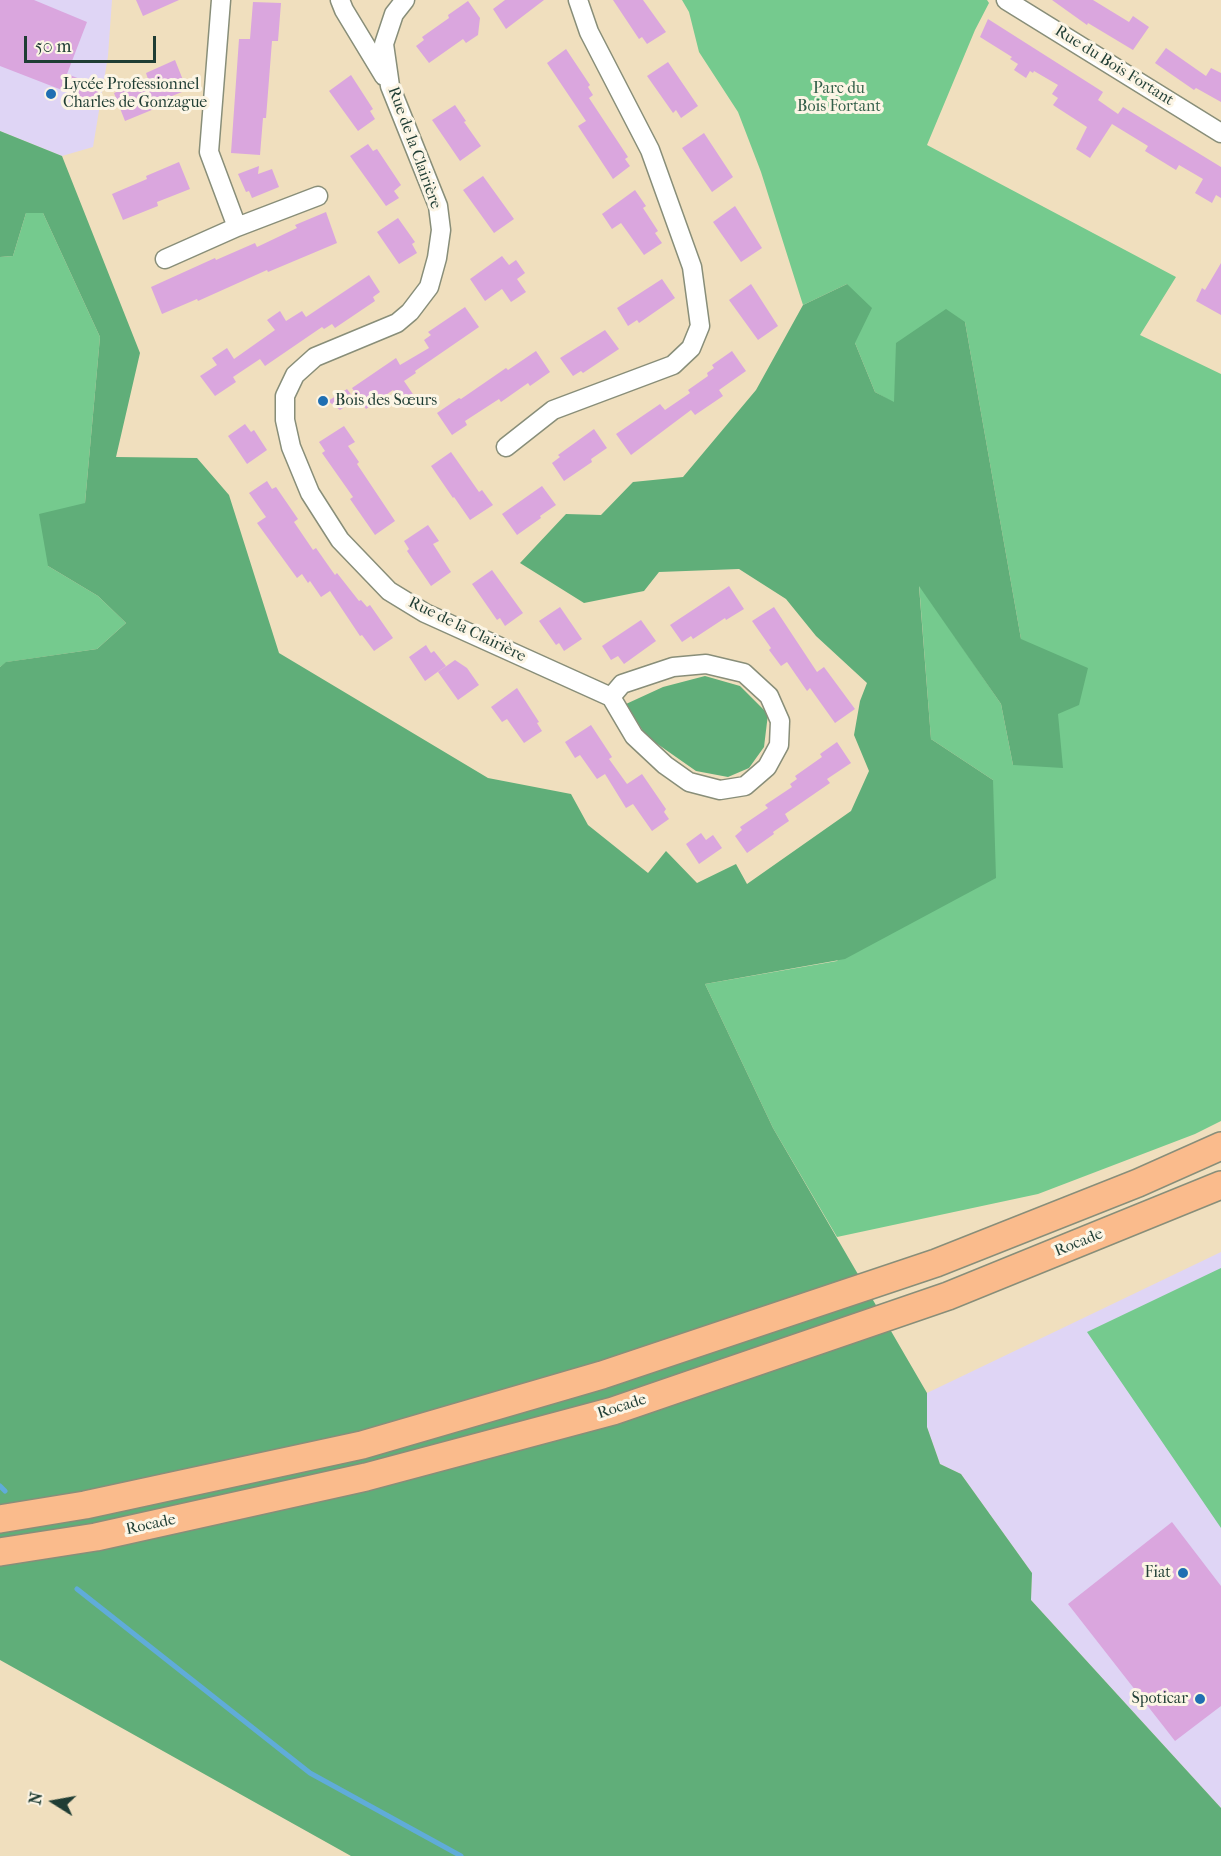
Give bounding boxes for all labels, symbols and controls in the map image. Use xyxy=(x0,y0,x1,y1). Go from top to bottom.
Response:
street label: Rue du Bois Fortant xyxy=(1051,22,1177,110)
scale bar xyxy=(27,24,159,62)
text: 50 m xyxy=(35,36,71,57)
place label: Lycée Professionnel Charles de Gonzague xyxy=(63,75,207,113)
park label: Parc du Bois Fortant xyxy=(797,79,881,117)
street label: Rue de la Clairière xyxy=(383,84,445,212)
marker: Lycée Professionnel Charles de Gonzague xyxy=(44,87,58,101)
place label: Bois des Sœurs xyxy=(335,391,437,411)
marker: Bois des Sœurs xyxy=(316,394,330,408)
street label: Rue de la Clairière xyxy=(405,593,529,667)
street label: Rocade xyxy=(1052,1225,1106,1261)
street label: Rocade xyxy=(595,1390,649,1424)
street label: Rocade xyxy=(124,1510,178,1540)
place label: Fiat xyxy=(1145,1563,1171,1583)
marker: Fiat xyxy=(1176,1566,1190,1580)
place label: Spoticar xyxy=(1131,1689,1188,1709)
marker: Spoticar xyxy=(1193,1692,1207,1706)
north arrow xyxy=(24,1772,84,1832)
text: N xyxy=(25,1791,46,1806)

